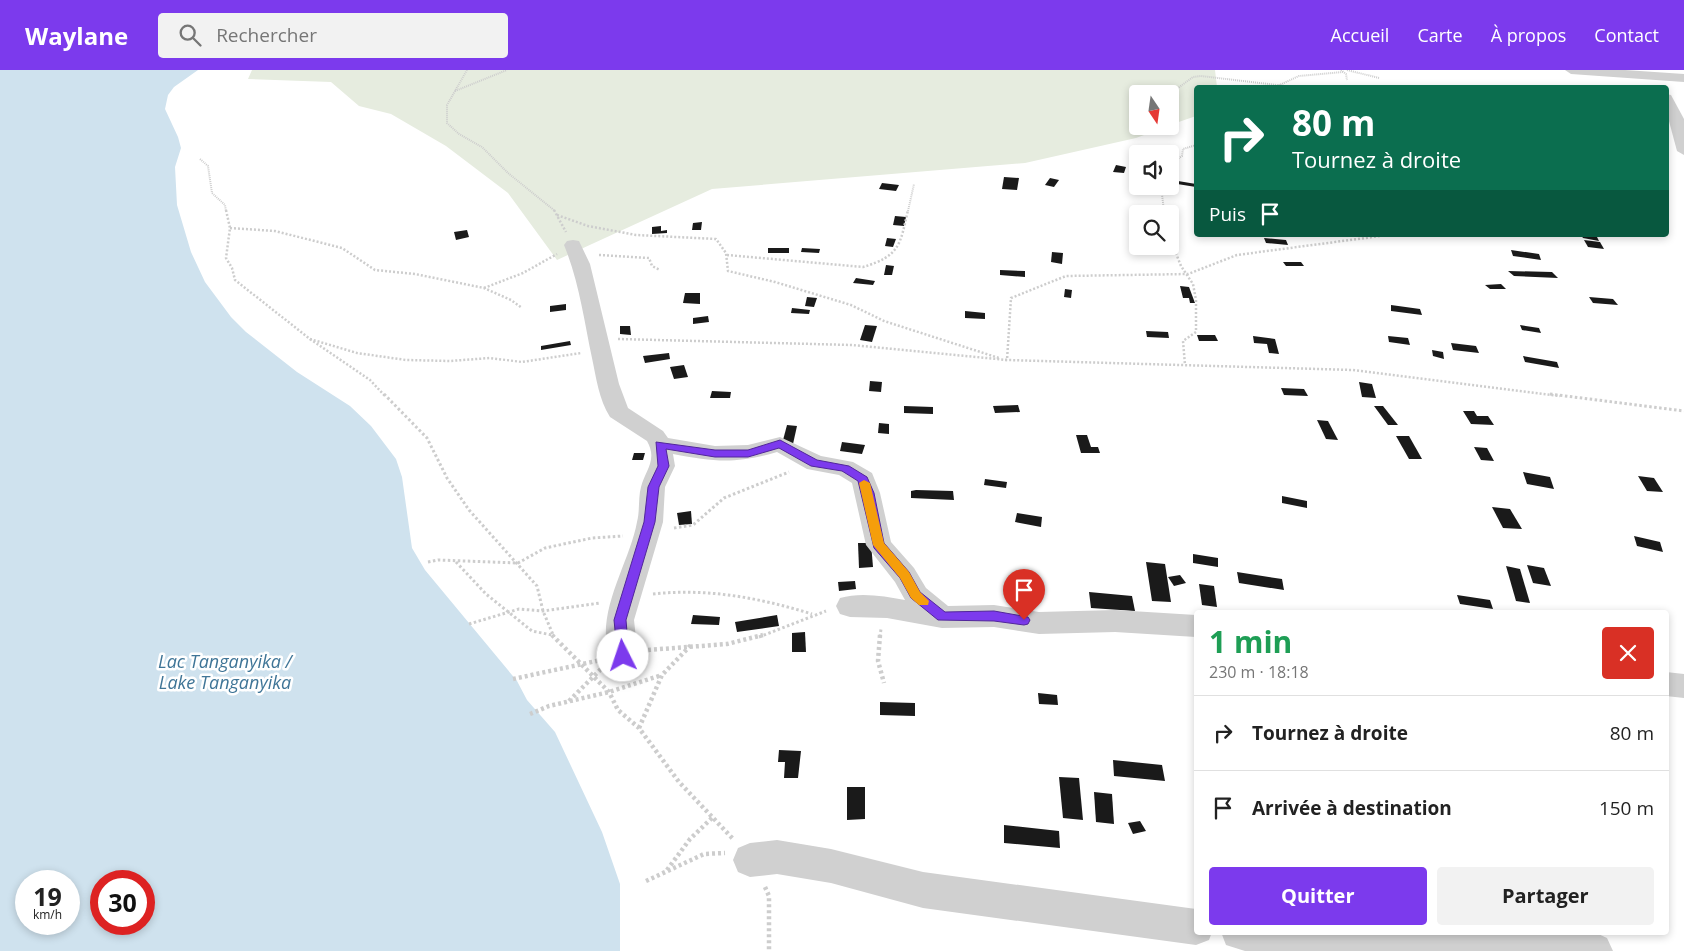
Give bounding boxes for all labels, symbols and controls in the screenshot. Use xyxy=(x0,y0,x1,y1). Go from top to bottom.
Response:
search box xyxy=(158,13,508,58)
text: Waylane xyxy=(25,19,128,52)
icon: search xyxy=(176,21,204,49)
text: Rechercher xyxy=(216,22,317,48)
text: Accueil xyxy=(1331,23,1389,47)
text: Carte xyxy=(1417,23,1463,47)
text: À propos xyxy=(1491,23,1566,47)
text: Contact xyxy=(1594,23,1659,47)
north arrow xyxy=(1129,85,1179,135)
map controls xyxy=(1129,85,1179,255)
text: 80 m xyxy=(1292,99,1375,146)
icon: right xyxy=(1209,105,1274,170)
text: Tournez à droite xyxy=(1292,144,1461,174)
button: sound xyxy=(1129,145,1179,195)
icon: arrive xyxy=(1256,200,1284,228)
text: Puis xyxy=(1209,201,1246,227)
button: search xyxy=(1129,205,1179,255)
pin xyxy=(1003,569,1045,620)
icon: arrive xyxy=(1010,576,1038,604)
text: 1 min xyxy=(1209,621,1292,662)
button: close xyxy=(1602,627,1654,679)
position arrow xyxy=(596,629,648,681)
water label: Lac Tanganyika / Lake Tanganyika xyxy=(158,649,294,694)
text: 230 m · 18:18 xyxy=(1209,661,1309,683)
icon: right xyxy=(1209,719,1237,747)
text: Tournez à droite xyxy=(1252,720,1408,746)
text: 80 m xyxy=(1610,720,1654,746)
icon: arrive xyxy=(1209,794,1237,822)
text: Arrivée à destination xyxy=(1252,795,1452,821)
text: 150 m xyxy=(1599,795,1654,821)
button: Quitter xyxy=(1209,867,1427,925)
button: Partager xyxy=(1437,867,1654,925)
speed limit sign: 30 xyxy=(90,870,155,935)
text: 19 xyxy=(33,879,62,913)
text: km/h xyxy=(33,906,62,923)

